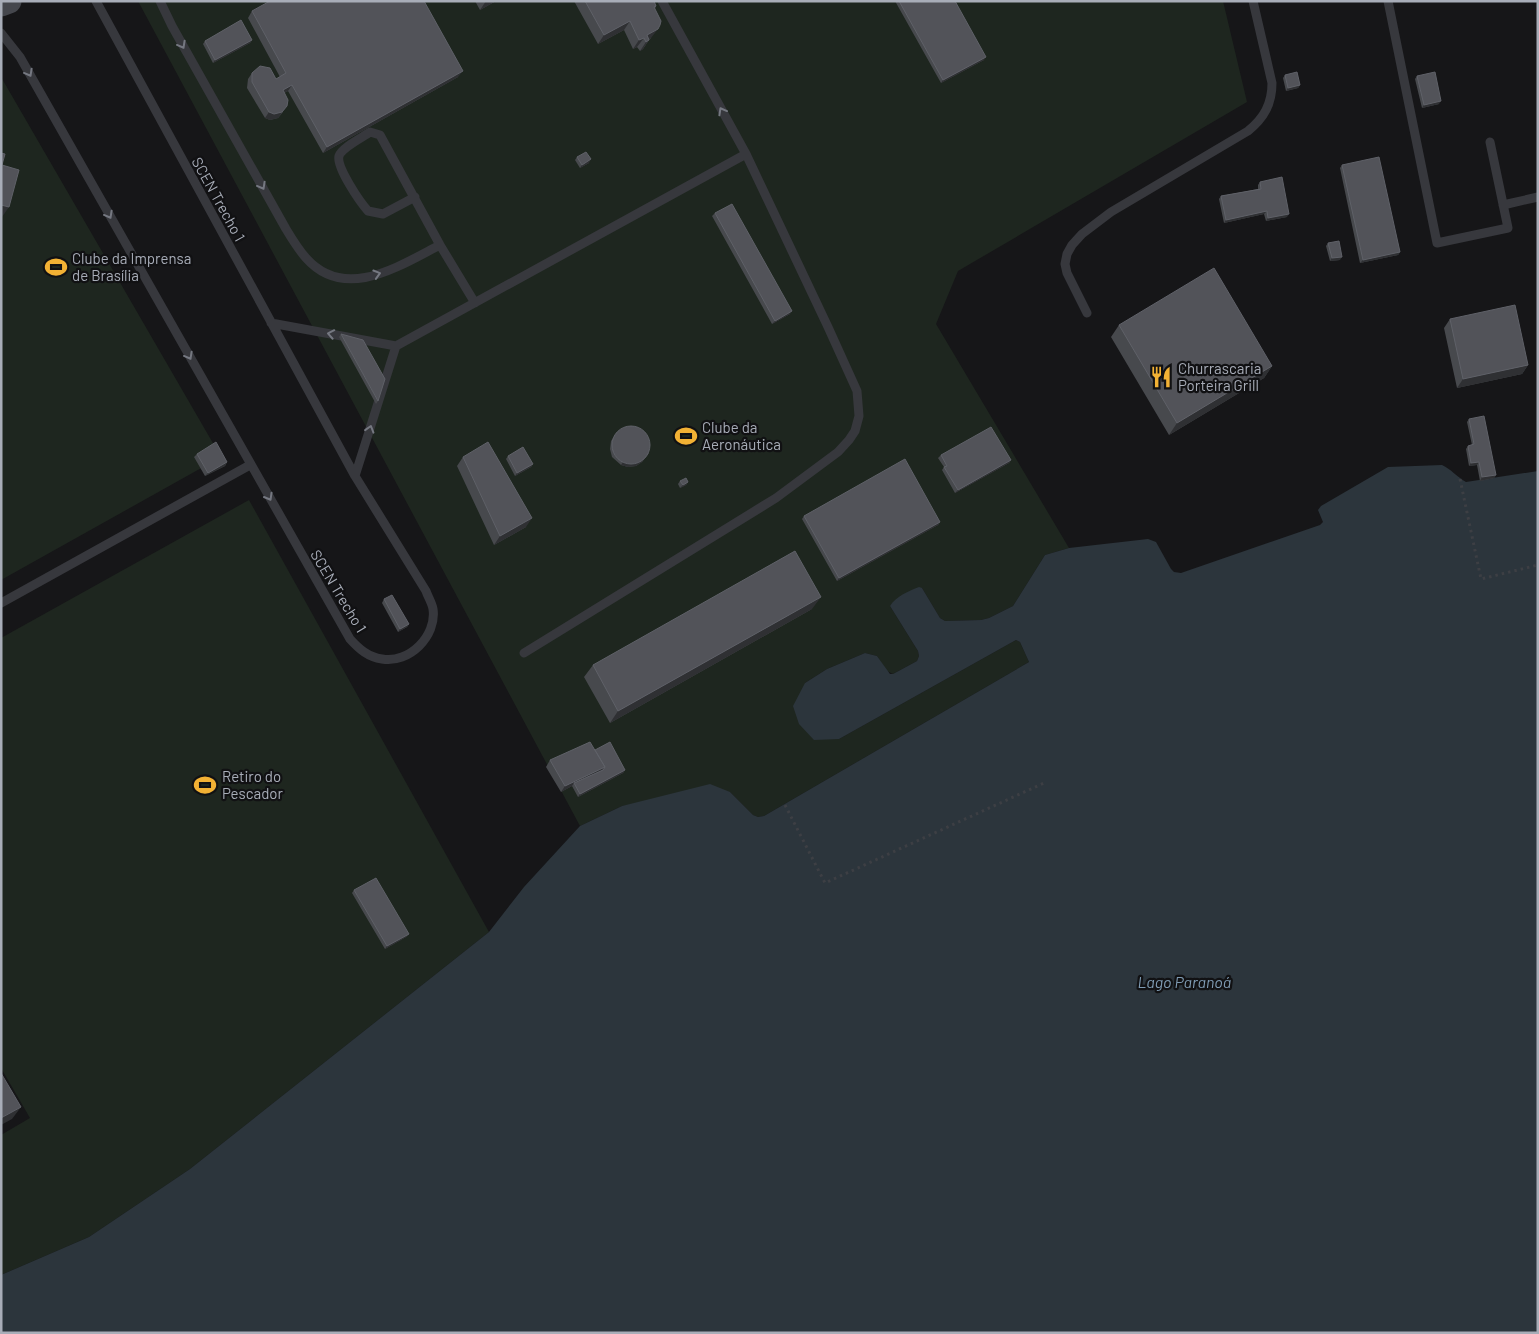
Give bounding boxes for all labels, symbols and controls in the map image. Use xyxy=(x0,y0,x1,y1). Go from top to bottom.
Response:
one-way arrow xyxy=(176,39,186,48)
one-way arrow xyxy=(22,68,32,77)
one-way arrow xyxy=(718,107,728,116)
street label: SCEN Trecho 1 xyxy=(188,154,250,244)
one-way arrow xyxy=(256,181,266,190)
one-way arrow xyxy=(102,209,112,218)
place label: Clube da Imprensa de Brasília xyxy=(72,249,191,284)
sports icon: Clube da Imprensa de Brasília xyxy=(43,254,69,280)
one-way arrow xyxy=(373,270,381,280)
one-way arrow xyxy=(326,329,335,339)
one-way arrow xyxy=(182,351,192,360)
place label: Churrascaria Porteira Grill xyxy=(1178,359,1261,394)
restaurant icon: Churrascaria Porteira Grill xyxy=(1148,364,1174,390)
place label: Clube da Aeronáutica xyxy=(702,418,781,453)
sports icon: Clube da Aeronáutica xyxy=(673,423,699,449)
one-way arrow xyxy=(364,425,374,434)
one-way arrow xyxy=(262,492,272,501)
street label: SCEN Trecho 1 xyxy=(307,546,371,636)
place label: Retiro do Pescador xyxy=(222,767,284,802)
sports icon: Retiro do Pescador xyxy=(192,772,218,798)
water label: Lago Paranoá xyxy=(1137,972,1231,991)

